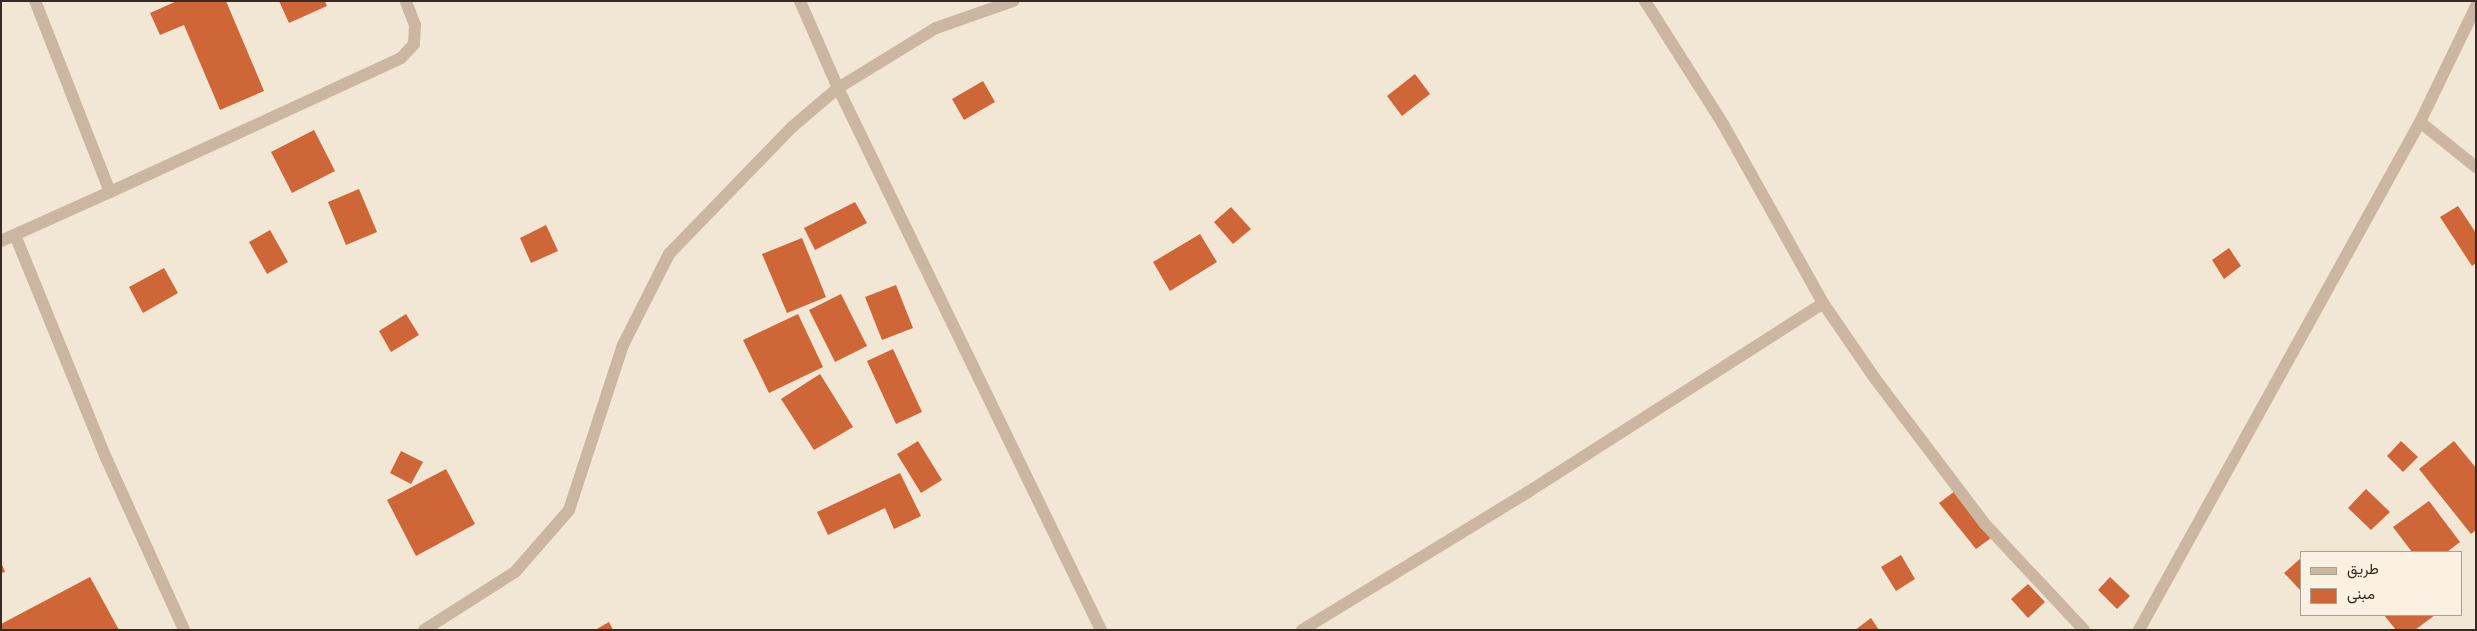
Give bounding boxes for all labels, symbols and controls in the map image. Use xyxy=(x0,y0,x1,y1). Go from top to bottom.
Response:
legend xyxy=(2300,551,2462,616)
text: طريق xyxy=(2347,559,2379,578)
text: مبنى xyxy=(2347,584,2375,603)

